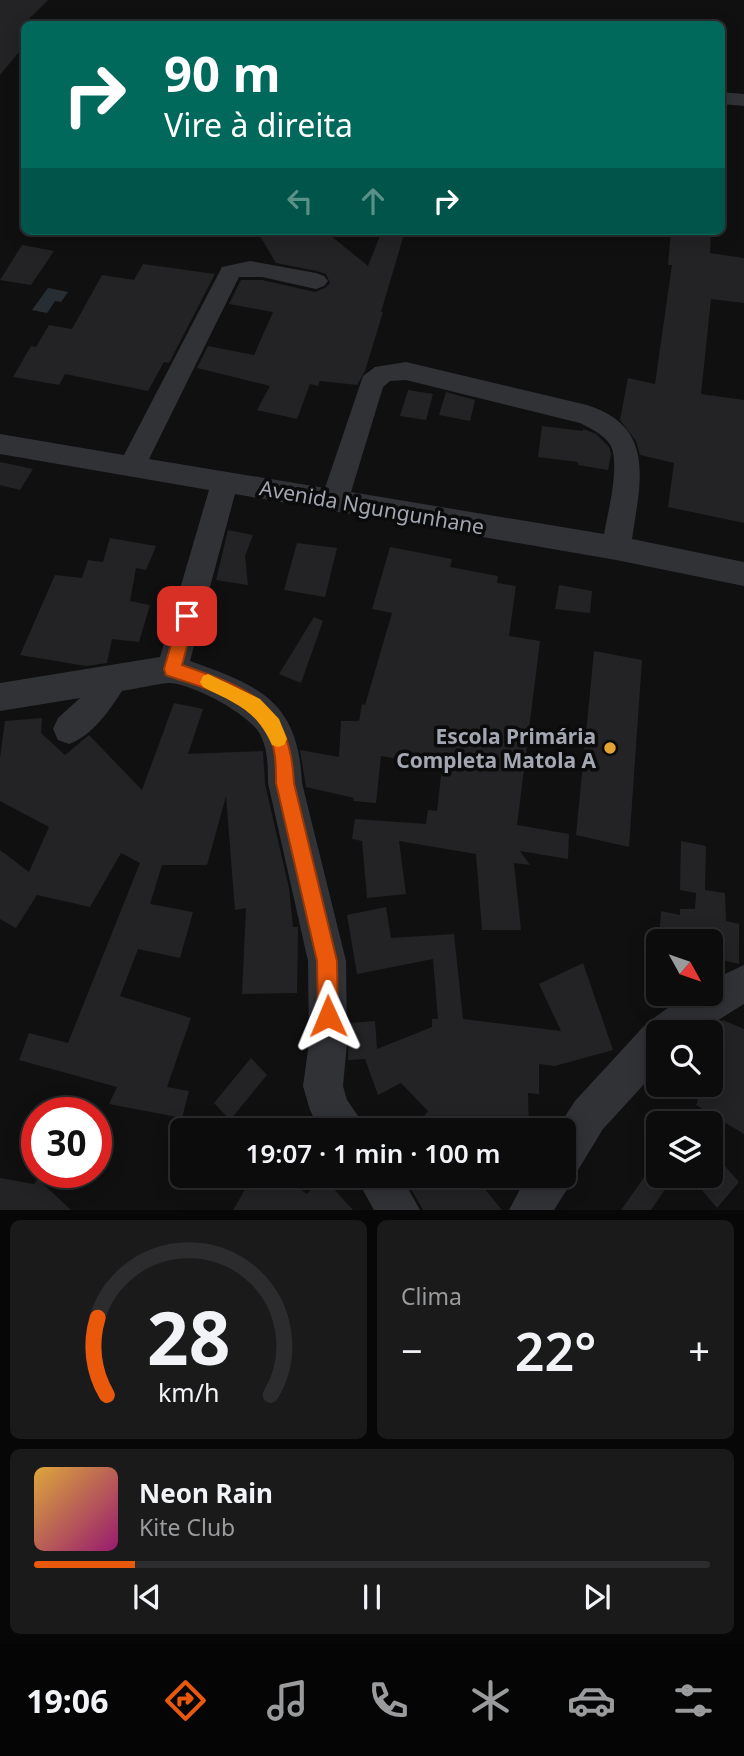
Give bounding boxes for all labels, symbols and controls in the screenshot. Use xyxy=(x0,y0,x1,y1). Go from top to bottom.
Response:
text: 90 m xyxy=(164,40,281,106)
icon: right xyxy=(49,49,140,140)
text: Vire à direita xyxy=(164,103,353,146)
icon: left xyxy=(281,182,319,220)
icon: ahead xyxy=(354,182,392,220)
icon: right xyxy=(427,182,465,220)
street label: Avenida Ngungunhane xyxy=(257,473,487,541)
pin xyxy=(157,586,217,646)
icon: arrive xyxy=(168,597,206,635)
place label: Escola Primária Completa Matola A xyxy=(396,722,596,774)
marker: Escola Primária Completa Matola A xyxy=(602,740,618,756)
north arrow xyxy=(646,929,723,1006)
map controls xyxy=(646,929,723,1188)
position arrow xyxy=(291,979,365,1053)
button: search xyxy=(646,1020,723,1097)
speed limit sign: 30 xyxy=(21,1097,112,1188)
button: layers xyxy=(646,1111,723,1188)
text: 19:07 · 1 min · 100 m xyxy=(246,1135,500,1171)
text: Clima xyxy=(401,1280,462,1312)
text: 28 xyxy=(147,1288,230,1387)
text: 22° xyxy=(515,1315,596,1386)
text: − xyxy=(401,1324,423,1376)
text: + xyxy=(688,1324,710,1376)
text: km/h xyxy=(158,1375,219,1409)
text: Neon Rain xyxy=(139,1475,273,1511)
text: Kite Club xyxy=(139,1511,235,1543)
icon: previous xyxy=(128,1578,166,1616)
icon: pause xyxy=(353,1578,391,1616)
icon: next xyxy=(578,1578,616,1616)
icon: directions xyxy=(161,1676,210,1725)
icon: music xyxy=(263,1676,312,1725)
icon: phone xyxy=(364,1676,413,1725)
icon: climate xyxy=(466,1676,515,1725)
icon: car xyxy=(567,1676,616,1725)
icon: filters xyxy=(669,1676,718,1725)
text: 19:06 xyxy=(26,1679,108,1722)

